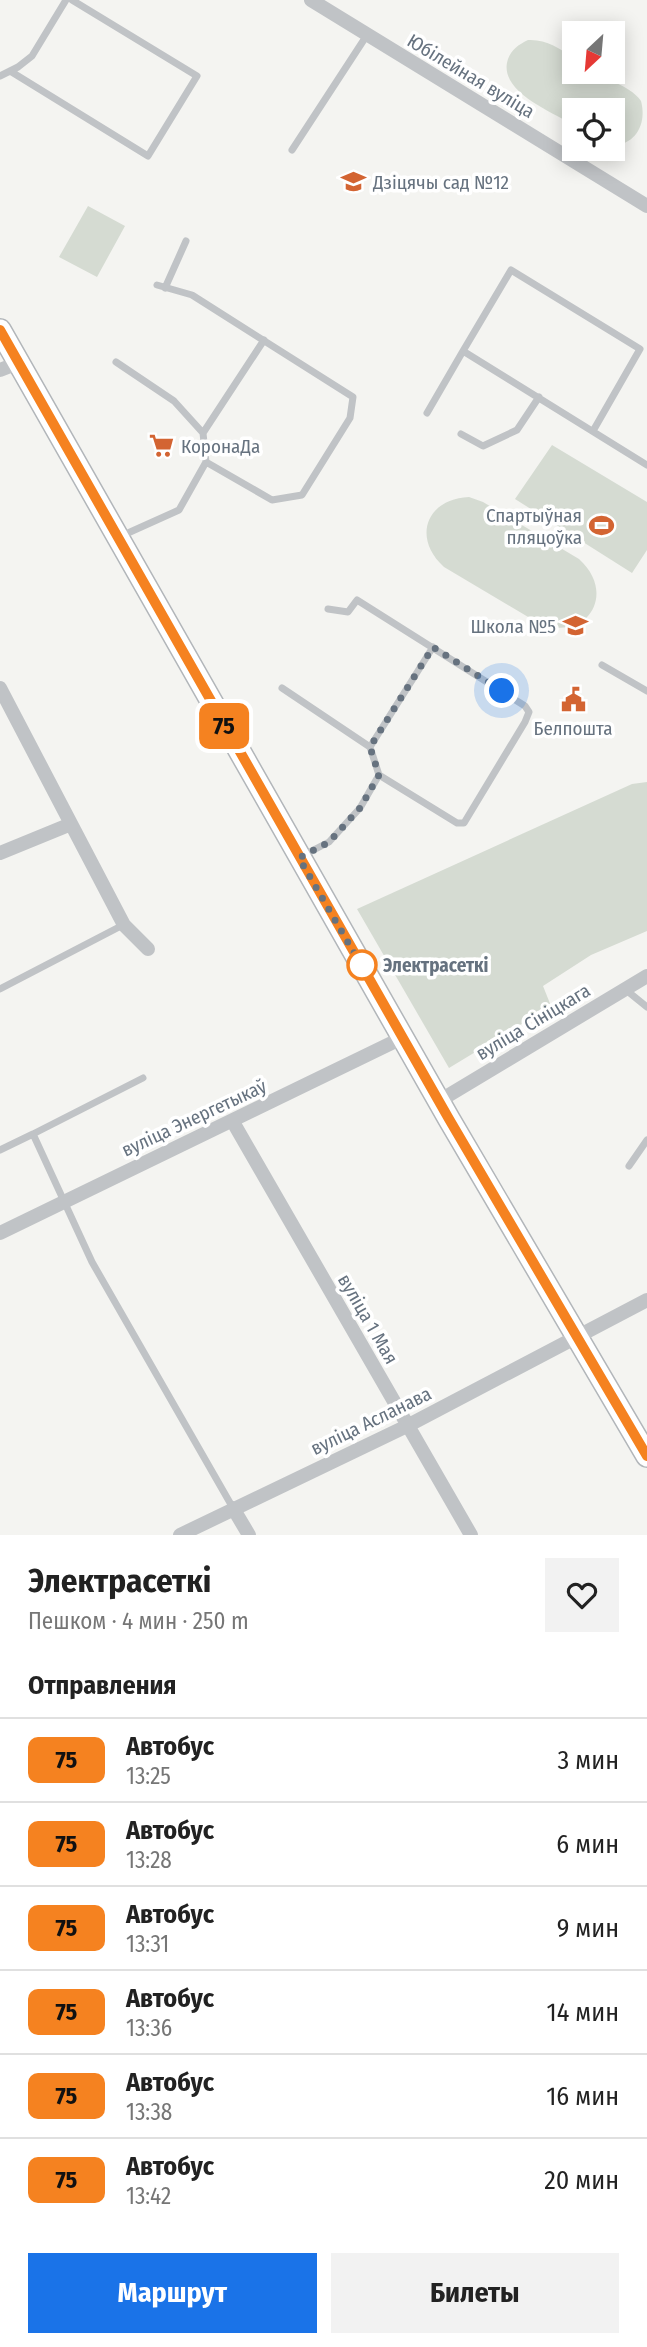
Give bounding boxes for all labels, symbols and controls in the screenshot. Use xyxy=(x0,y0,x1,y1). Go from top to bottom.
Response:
north arrow xyxy=(562,21,625,84)
map controls xyxy=(562,21,625,161)
street label: Юбілейная вуліца xyxy=(403,29,539,123)
button: locate xyxy=(562,98,625,161)
school or university icon: Дзіцячы сад №12 xyxy=(339,168,367,196)
place label: Дзіцячы сад №12 xyxy=(372,171,509,194)
supermarket icon: КоронаДа xyxy=(147,432,175,460)
place label: КоронаДа xyxy=(181,435,260,458)
place label: Спартыўная пляцоўка xyxy=(486,504,582,549)
sports icon: Спартыўная пляцоўка xyxy=(588,512,616,540)
school or university icon: Школа №5 xyxy=(562,612,590,640)
place label: Школа №5 xyxy=(470,615,556,638)
your location xyxy=(484,673,519,708)
public building icon: Белпошта xyxy=(559,686,587,714)
line badge: 75 xyxy=(192,703,256,749)
text: 75 xyxy=(213,712,235,740)
place label: Белпошта xyxy=(534,717,612,740)
marker: Электрасеткі xyxy=(347,950,377,980)
place label: Электрасеткі xyxy=(383,954,489,977)
street label: вуліца Сініцкага xyxy=(472,979,594,1065)
street label: вуліца Энергетыкаў xyxy=(118,1074,270,1162)
street label: вуліца 1 Мая xyxy=(333,1270,403,1368)
street label: вуліца Асланава xyxy=(307,1382,435,1460)
button: heart xyxy=(545,1558,619,1632)
text: Электрасеткі xyxy=(28,1561,211,1601)
text: Пешком · 4 мин · 250 m xyxy=(28,1607,249,1635)
text: Отправления xyxy=(28,1670,177,1701)
text: Автобус xyxy=(126,1731,214,1762)
text: 3 мин xyxy=(558,1745,619,1776)
text: 75 xyxy=(56,1746,77,1774)
text: 13:25 xyxy=(126,1762,171,1790)
text: Автобус xyxy=(126,1815,214,1846)
text: 6 мин xyxy=(556,1829,619,1860)
text: 75 xyxy=(56,1830,77,1858)
text: 13:28 xyxy=(126,1846,172,1874)
text: Автобус xyxy=(126,1899,214,1930)
text: 9 мин xyxy=(557,1913,619,1944)
text: 75 xyxy=(56,1914,77,1942)
text: 13:31 xyxy=(126,1930,169,1958)
text: Автобус xyxy=(126,1983,214,2014)
text: 14 мин xyxy=(547,1997,619,2028)
text: 75 xyxy=(56,1998,77,2026)
text: 13:36 xyxy=(126,2014,172,2042)
text: Автобус xyxy=(126,2067,214,2098)
text: 16 мин xyxy=(546,2081,619,2112)
text: 75 xyxy=(56,2082,77,2110)
text: 13:38 xyxy=(126,2098,172,2126)
text: Автобус xyxy=(126,2151,214,2182)
text: 20 мин xyxy=(544,2165,619,2196)
text: 75 xyxy=(56,2166,77,2194)
text: 13:42 xyxy=(126,2182,171,2210)
button: Маршрут xyxy=(28,2253,317,2333)
button: Билеты xyxy=(331,2253,619,2333)

